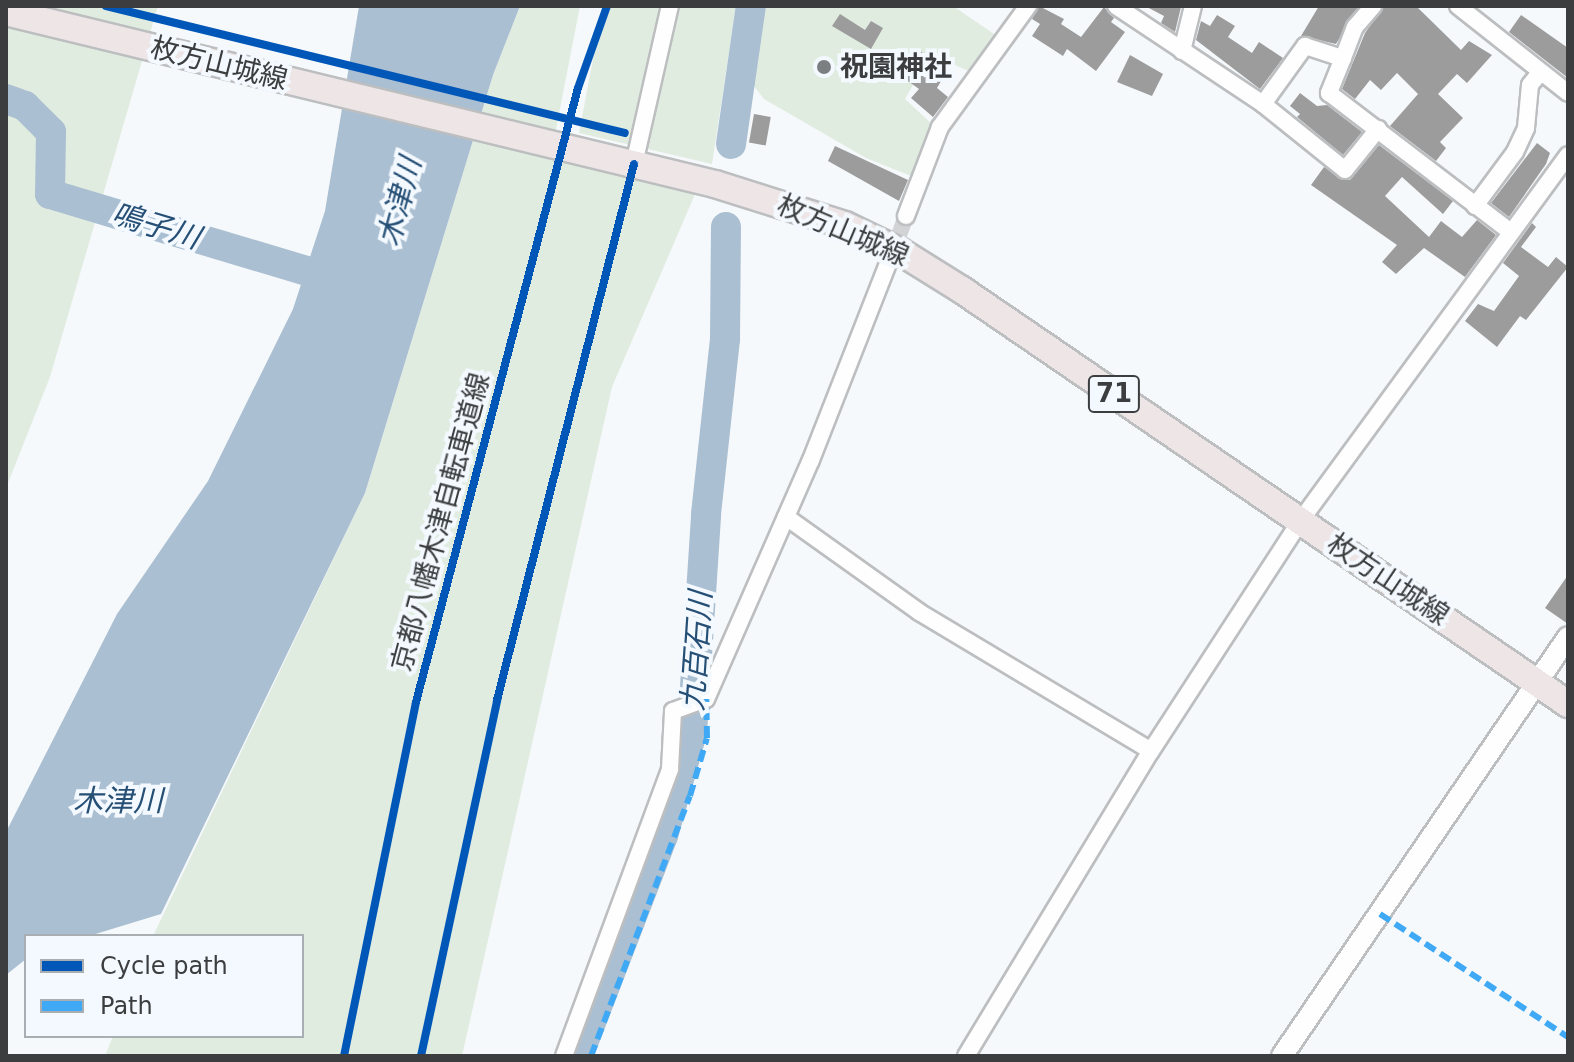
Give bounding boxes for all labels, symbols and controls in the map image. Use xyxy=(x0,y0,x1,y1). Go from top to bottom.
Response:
street label: 枚方山城線 xyxy=(147,31,291,97)
place label: 祝園神社 xyxy=(840,50,952,84)
marker: 祝園神社 xyxy=(815,58,833,76)
water label: 木津川 xyxy=(371,154,429,250)
street label: 枚方山城線 xyxy=(772,188,914,274)
water label: 鳴子川 xyxy=(108,196,204,256)
street label: 京都八幡木津自転車道線 xyxy=(385,369,497,675)
road number: 71 xyxy=(1086,372,1142,416)
street label: 枚方山城線 xyxy=(1321,527,1455,633)
water label: 九百石川 xyxy=(675,590,719,712)
water label: 木津川 xyxy=(73,783,163,819)
legend xyxy=(24,934,304,1038)
text: Cycle path xyxy=(100,952,228,980)
text: Path xyxy=(100,992,153,1020)

